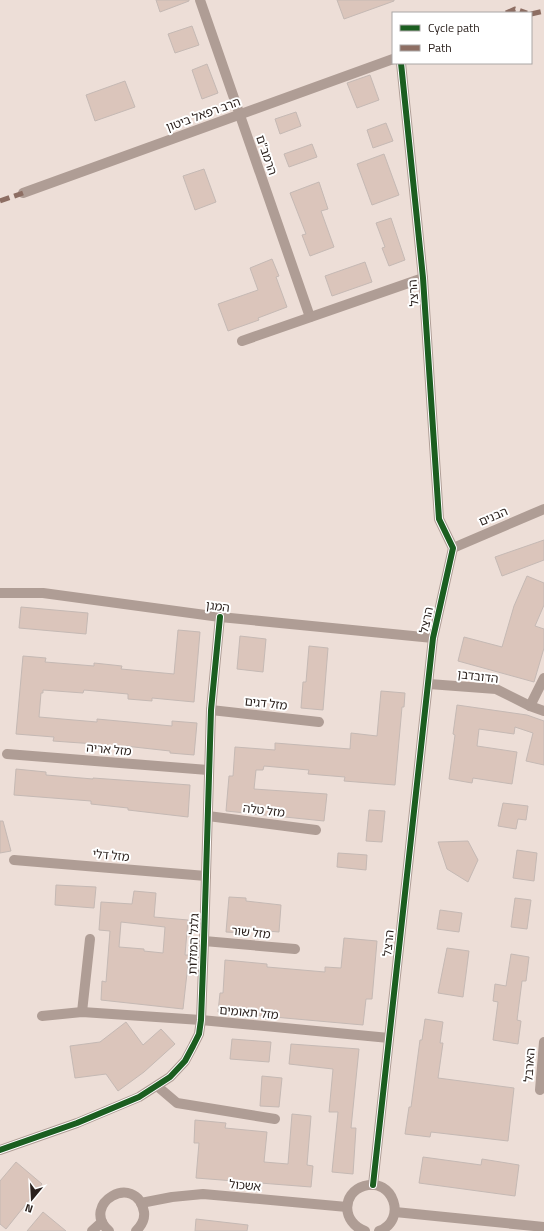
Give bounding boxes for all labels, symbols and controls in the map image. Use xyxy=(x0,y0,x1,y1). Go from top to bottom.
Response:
legend xyxy=(392,12,532,64)
text: Cycle path xyxy=(428,18,480,37)
text: Path xyxy=(428,38,452,57)
street label: הרב רפאל ביטון xyxy=(163,92,243,136)
street label: הרמב"ם xyxy=(251,132,283,178)
street label: הרצל xyxy=(403,279,423,307)
street label: הבנים xyxy=(475,501,511,531)
street label: המגן xyxy=(205,595,231,617)
street label: הרצל xyxy=(414,605,438,635)
street label: הדובדבן xyxy=(456,664,500,688)
street label: מזל דגים xyxy=(244,691,288,715)
street label: מזל אריה xyxy=(86,738,133,760)
street label: מזל טלה xyxy=(242,798,286,822)
street label: מזל דלי xyxy=(92,844,130,866)
street label: גלגל המזלות xyxy=(182,913,204,975)
street label: מזל שור xyxy=(230,920,272,944)
street label: הרצל xyxy=(377,929,399,957)
street label: מזל תאומים xyxy=(219,1000,280,1024)
street label: הארבל xyxy=(518,1047,540,1083)
street label: אשכול xyxy=(228,1174,262,1196)
north arrow xyxy=(12,1179,52,1219)
text: N xyxy=(23,1200,35,1217)

